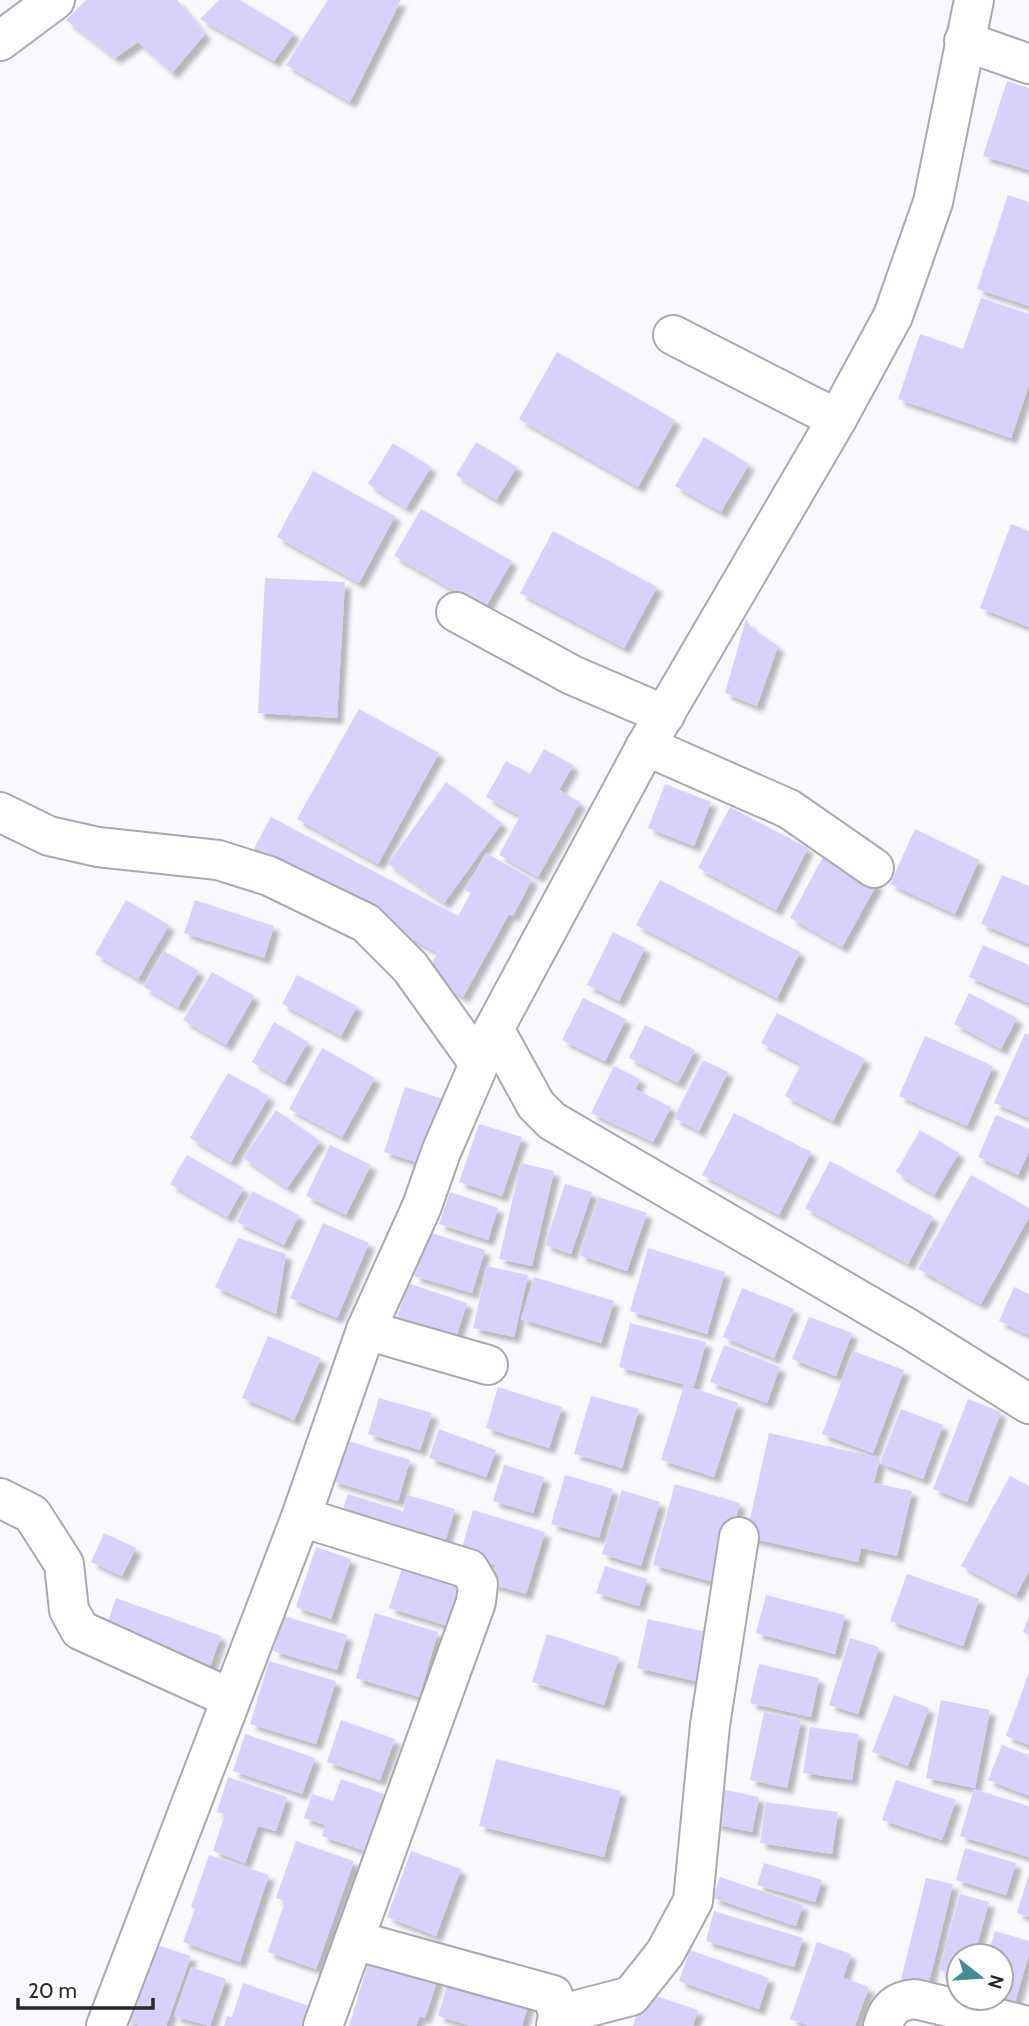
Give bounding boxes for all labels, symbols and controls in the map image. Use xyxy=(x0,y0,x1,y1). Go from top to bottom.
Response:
north arrow xyxy=(945,1942,1015,2012)
scale bar xyxy=(18,1966,152,2010)
text: N xyxy=(983,1972,1009,1992)
text: 20 m xyxy=(28,1978,77,2003)

